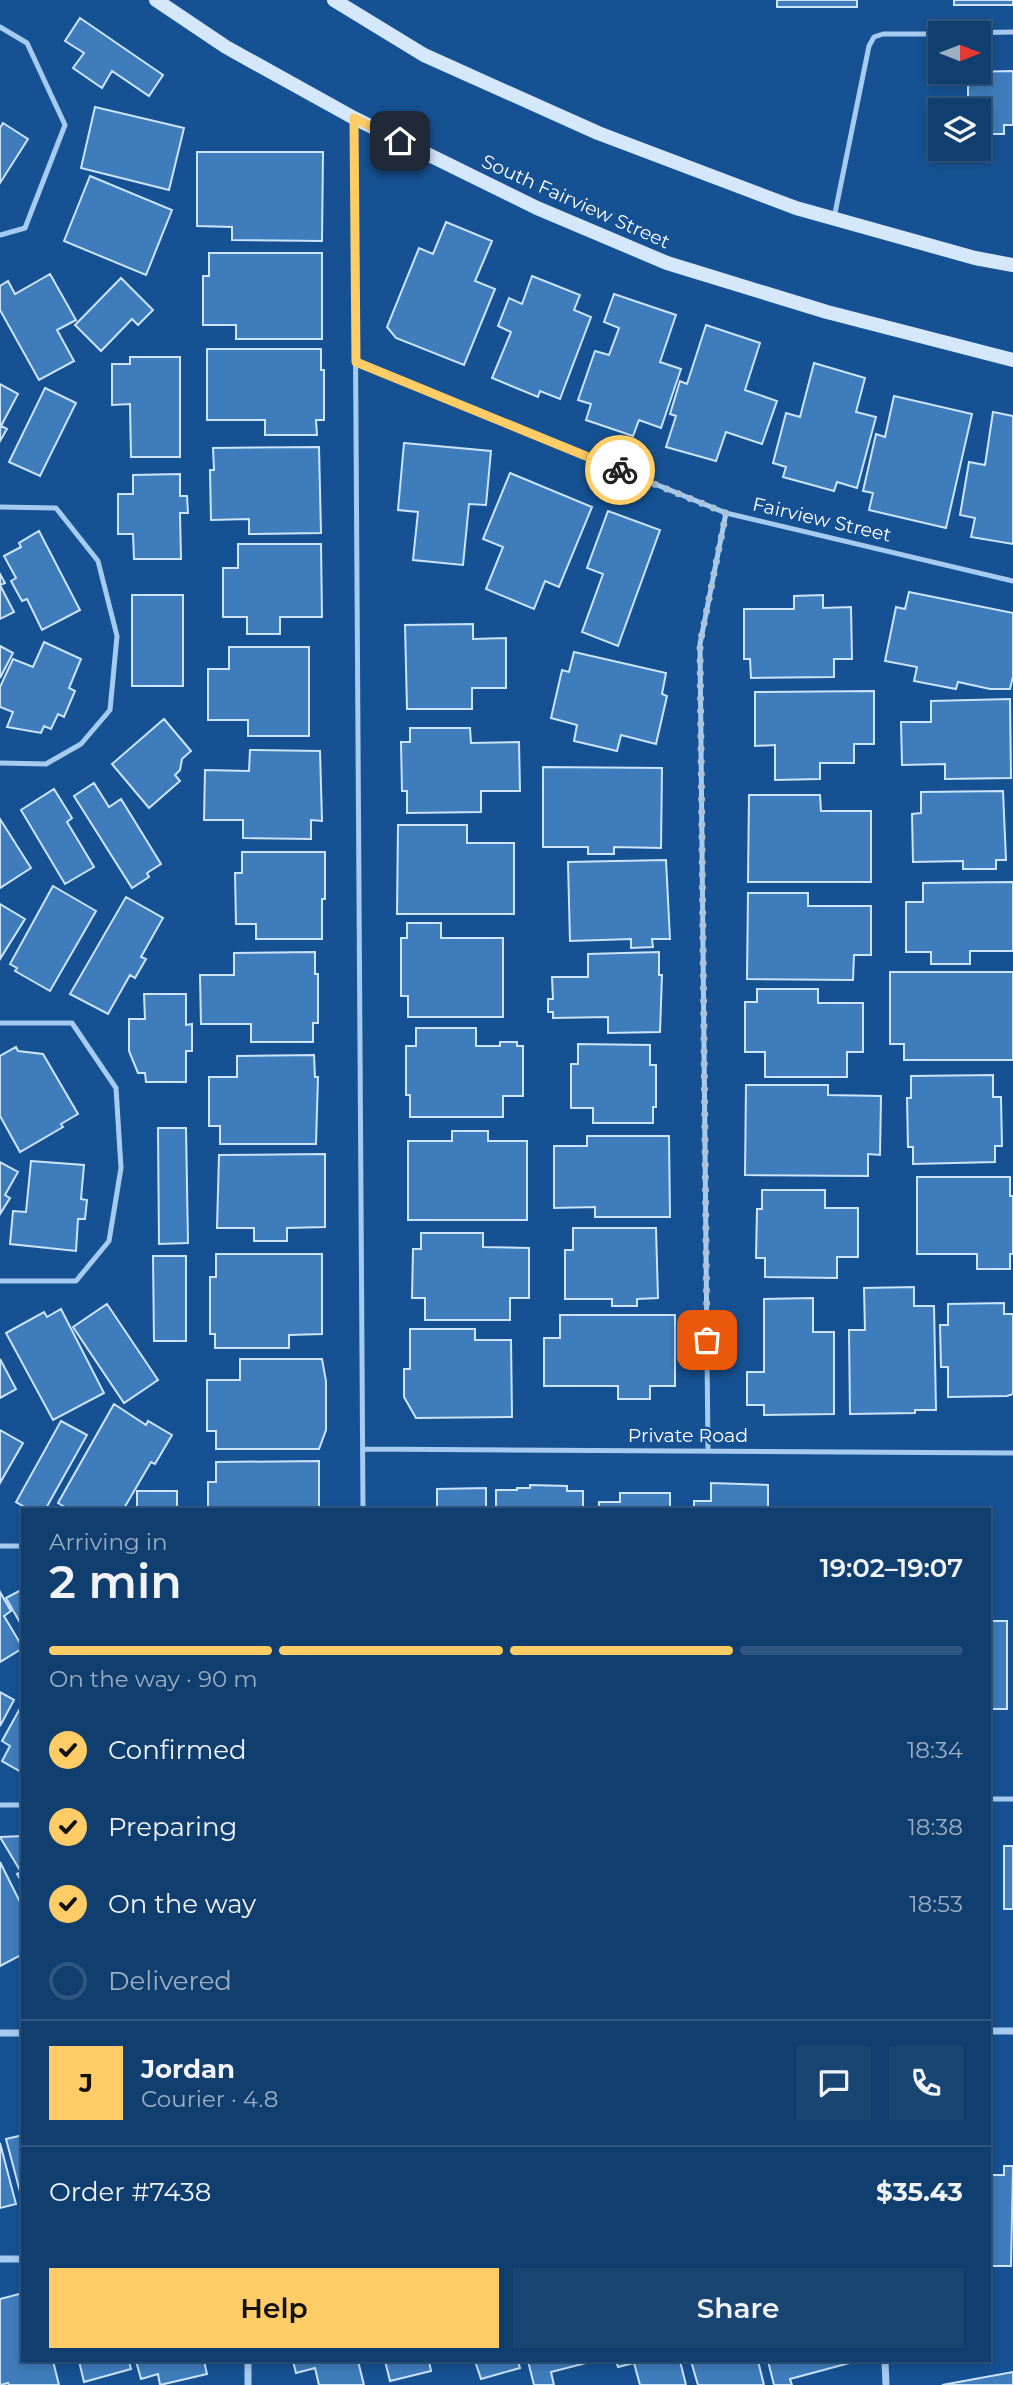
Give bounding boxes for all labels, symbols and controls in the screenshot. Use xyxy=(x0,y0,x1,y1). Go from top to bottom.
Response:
north arrow xyxy=(928,21,990,84)
map controls xyxy=(928,21,991,161)
button: layers xyxy=(928,98,991,161)
pin xyxy=(370,111,430,171)
icon: home xyxy=(381,122,419,160)
street label: South Fairview Street xyxy=(478,150,674,253)
courier xyxy=(585,435,655,505)
icon: bike xyxy=(601,451,639,489)
street label: Fairview Street xyxy=(750,492,894,547)
pin xyxy=(677,1310,737,1370)
icon: bag xyxy=(688,1321,726,1359)
street label: Private Road xyxy=(628,1424,748,1447)
text: Arriving in xyxy=(49,1528,168,1556)
text: 19:02–19:07 xyxy=(820,1552,963,1584)
text: 2 min xyxy=(49,1553,182,1610)
text: On the way · 90 m xyxy=(49,1665,258,1693)
icon: check xyxy=(49,1731,87,1769)
text: Confirmed xyxy=(108,1734,247,1766)
text: 18:34 xyxy=(907,1736,963,1764)
icon: check xyxy=(49,1808,87,1846)
text: Preparing xyxy=(108,1811,237,1843)
text: 18:38 xyxy=(908,1813,963,1841)
icon: check xyxy=(49,1885,87,1923)
text: On the way xyxy=(108,1888,256,1920)
text: 18:53 xyxy=(909,1890,963,1918)
text: Delivered xyxy=(108,1965,232,1997)
button: chat xyxy=(797,2046,871,2120)
button: phone xyxy=(889,2046,963,2120)
text: Jordan xyxy=(141,2053,235,2085)
text: J xyxy=(79,2067,93,2099)
text: Courier · 4.8 xyxy=(141,2085,278,2113)
text: Order #7438 xyxy=(49,2176,211,2208)
text: $35.43 xyxy=(876,2176,963,2208)
button: Help xyxy=(49,2268,499,2348)
button: Share xyxy=(513,2268,963,2348)

